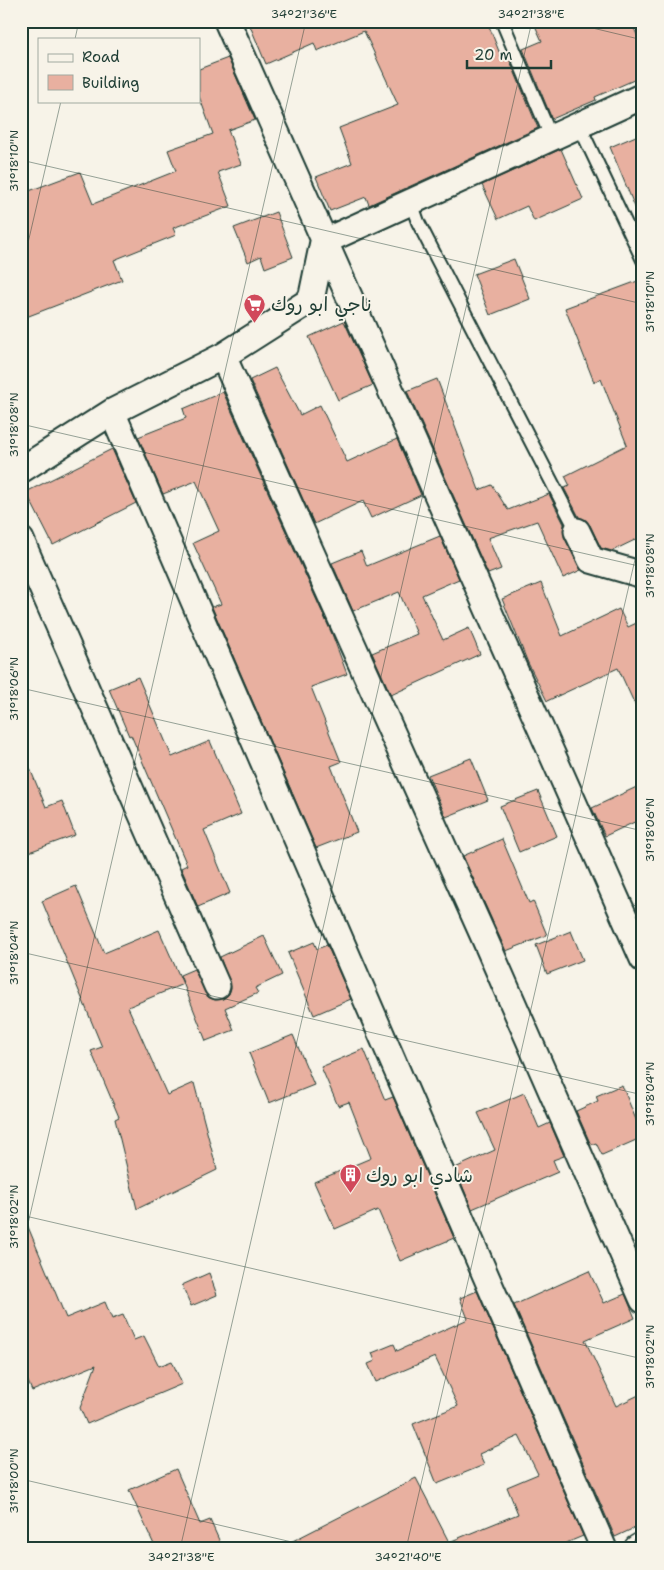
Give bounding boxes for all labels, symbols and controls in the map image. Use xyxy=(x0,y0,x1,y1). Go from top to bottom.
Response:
text: 34°21'36"E xyxy=(271,6,337,22)
text: 34°21'38"E xyxy=(498,6,564,22)
legend xyxy=(38,38,200,102)
scale bar xyxy=(467,38,550,70)
text: 20 m xyxy=(474,45,513,65)
text: Road xyxy=(82,47,120,67)
text: Building xyxy=(82,73,139,93)
text: 31°18'10"N xyxy=(6,130,22,192)
text: 31°18'10"N xyxy=(642,271,658,333)
supermarket icon: ناجي ابو روك xyxy=(243,292,267,323)
place label: ناجي ابو روك xyxy=(271,292,371,321)
text: 31°18'08"N xyxy=(6,392,22,458)
text: 31°18'08"N xyxy=(642,533,658,599)
text: 31°18'06"N xyxy=(6,657,22,721)
text: 31°18'06"N xyxy=(642,798,658,862)
text: 31°18'04"N xyxy=(6,921,22,985)
text: 31°18'04"N xyxy=(642,1062,658,1126)
building icon: شادي ابو روك xyxy=(338,1163,362,1194)
place label: شادي ابو روك xyxy=(366,1163,473,1190)
text: 31°18'02"N xyxy=(6,1185,22,1249)
text: 31°18'02"N xyxy=(642,1325,658,1389)
text: 31°18'00"N xyxy=(6,1448,22,1514)
text: 34°21'38"E xyxy=(148,1549,214,1565)
text: 34°21'40"E xyxy=(374,1549,442,1565)

